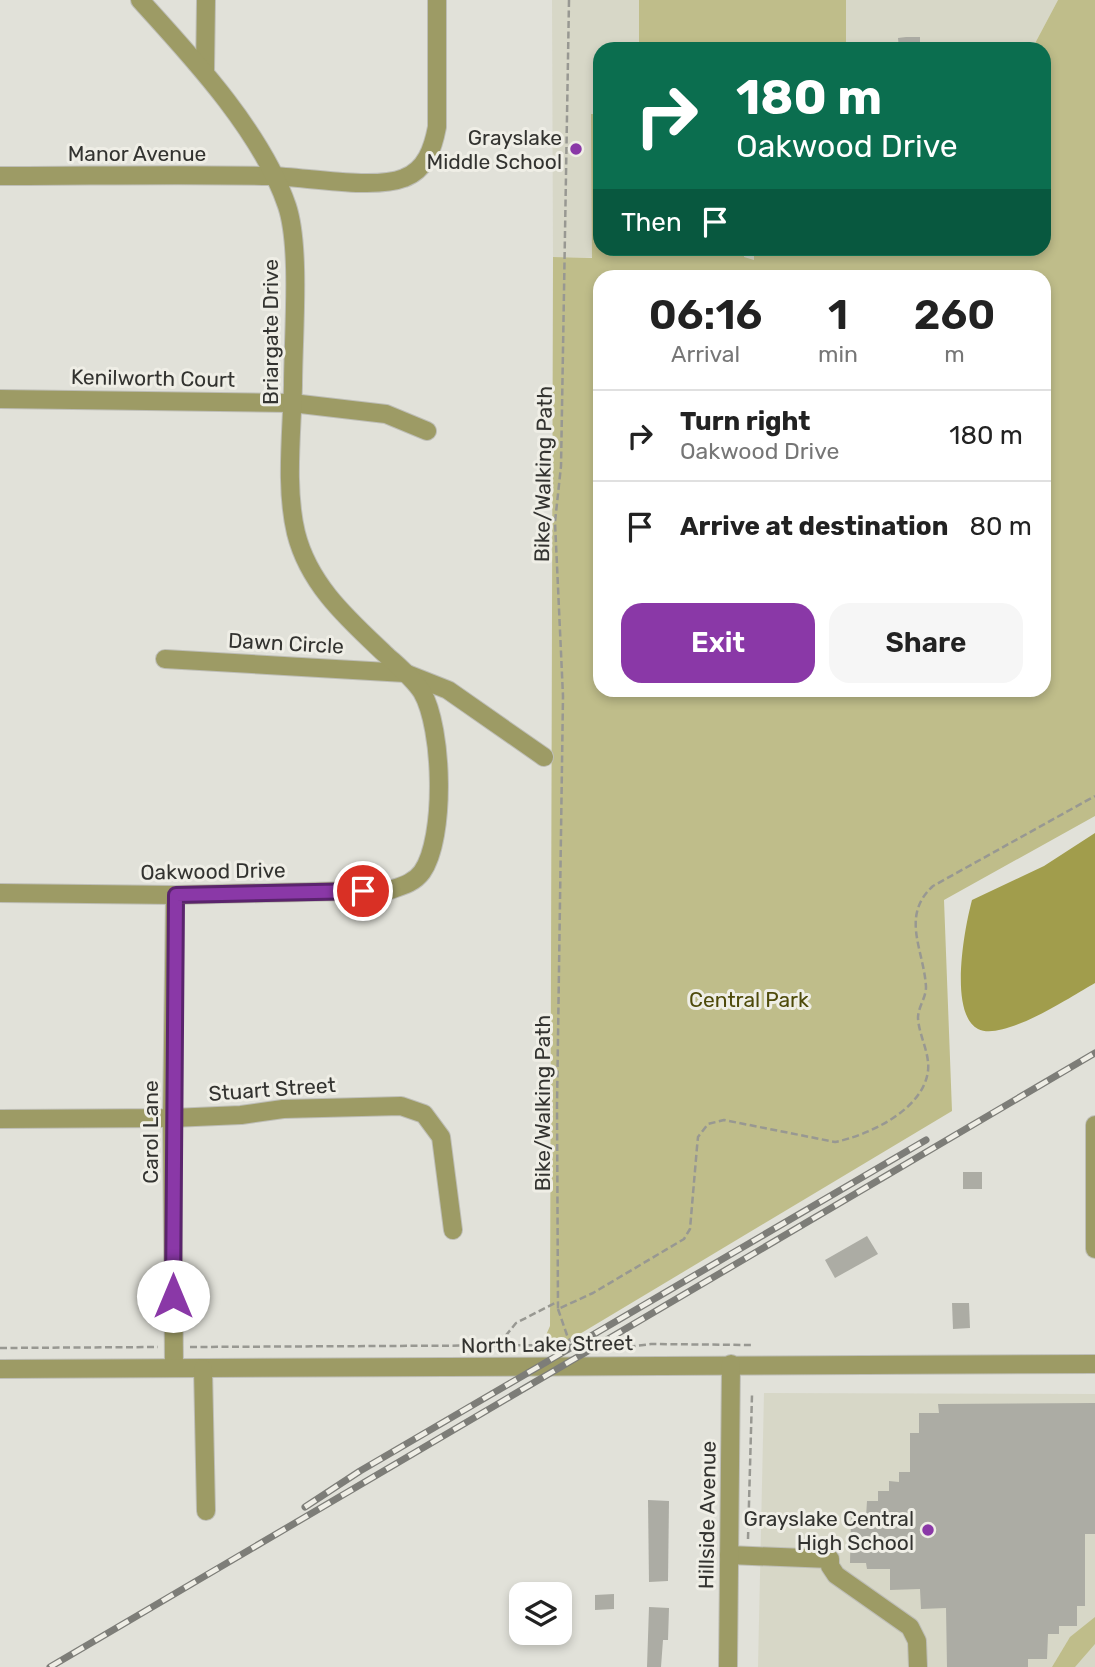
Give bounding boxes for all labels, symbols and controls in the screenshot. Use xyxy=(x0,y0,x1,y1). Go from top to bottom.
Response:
text: 180 m xyxy=(736,68,882,126)
icon: right xyxy=(621,70,712,161)
place label: Grayslake Middle School xyxy=(427,125,562,174)
text: Oakwood Drive xyxy=(736,127,958,165)
street label: Manor Avenue xyxy=(68,141,206,166)
marker: Grayslake Middle School xyxy=(568,141,584,157)
icon: arrive xyxy=(696,203,734,241)
text: Then xyxy=(621,207,682,238)
street label: Briargate Drive xyxy=(258,259,283,405)
text: 06:16 xyxy=(649,290,762,340)
text: 1 xyxy=(828,290,848,340)
text: 260 xyxy=(914,290,995,340)
text: Arrival xyxy=(671,340,740,368)
text: min xyxy=(818,340,858,368)
text: m xyxy=(944,340,965,368)
street label: Kenilworth Court xyxy=(71,364,235,392)
street label: Bike/Walking Path xyxy=(529,386,557,562)
text: Turn right xyxy=(680,406,810,437)
icon: right xyxy=(621,417,659,455)
text: 180 m xyxy=(949,420,1023,451)
text: Oakwood Drive xyxy=(680,437,839,465)
icon: arrive xyxy=(621,508,659,546)
text: Arrive at destination xyxy=(680,511,948,542)
text: 80 m xyxy=(969,511,1032,542)
button: Exit xyxy=(621,603,815,683)
button: Share xyxy=(829,603,1023,683)
street label: Dawn Circle xyxy=(227,627,345,659)
street label: Oakwood Drive xyxy=(140,857,286,885)
pin xyxy=(333,861,393,921)
icon: arrive xyxy=(344,872,382,910)
park label: Central Park xyxy=(689,987,809,1012)
street label: Bike/Walking Path xyxy=(530,1015,555,1191)
street label: Stuart Street xyxy=(208,1072,336,1106)
street label: Carol Lane xyxy=(138,1080,163,1184)
position arrow xyxy=(136,1259,210,1333)
street label: North Lake Street xyxy=(461,1330,633,1358)
street label: Hillside Avenue xyxy=(693,1441,721,1589)
place label: Grayslake Central High School xyxy=(744,1506,914,1555)
marker: Grayslake Central High School xyxy=(920,1522,936,1538)
map controls xyxy=(509,1582,572,1645)
button: layers xyxy=(509,1582,572,1645)

